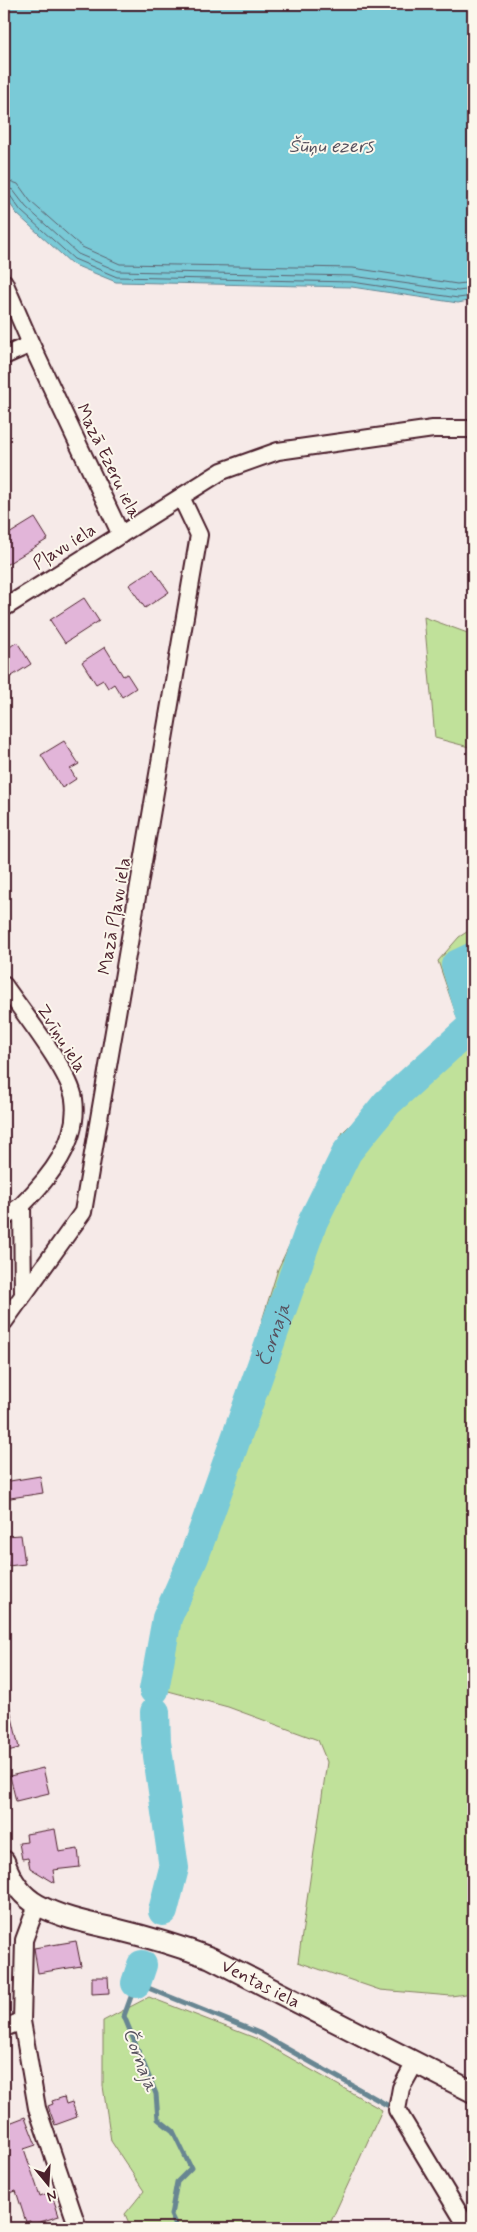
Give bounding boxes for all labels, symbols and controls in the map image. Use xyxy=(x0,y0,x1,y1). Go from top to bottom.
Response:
water label: Šūņu ezers xyxy=(289,134,375,159)
street label: Mazā Ezeru iela xyxy=(70,400,146,523)
street label: Pļavu iela xyxy=(28,518,101,576)
street label: Mazā Pļavu iela xyxy=(93,856,137,977)
street label: Zvīņu iela xyxy=(31,1000,92,1077)
water label: Čornaja xyxy=(251,1299,297,1370)
street label: Ventas iela xyxy=(217,1954,304,2015)
water label: Čornaja xyxy=(116,2024,163,2095)
north arrow xyxy=(22,2160,72,2210)
text: N xyxy=(44,2185,59,2205)

